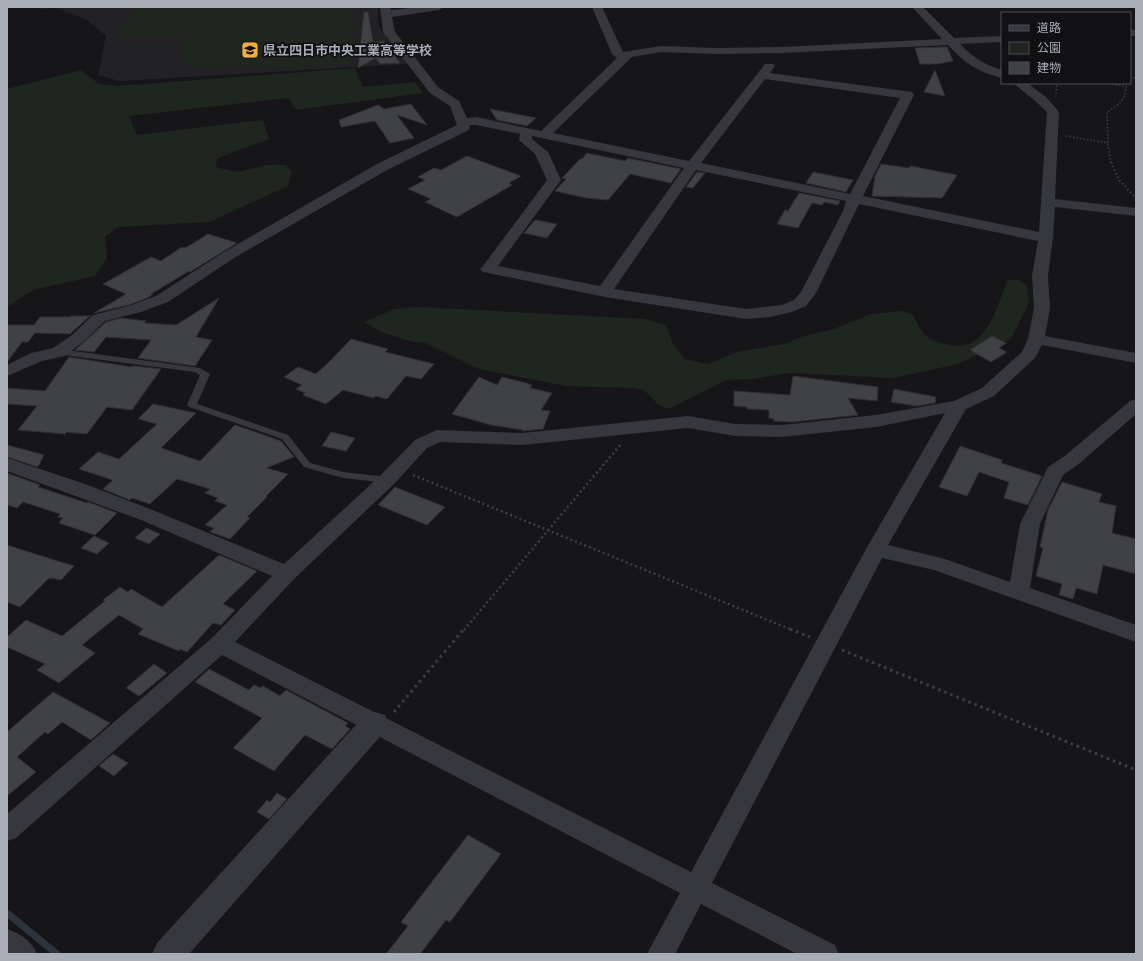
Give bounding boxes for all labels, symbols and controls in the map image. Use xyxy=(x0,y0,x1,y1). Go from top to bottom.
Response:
legend xyxy=(1001,12,1131,84)
text: 道路 xyxy=(1037,21,1061,35)
school or university icon: 県立四日市中央工業高等学校 xyxy=(240,40,260,60)
text: 公園 xyxy=(1037,41,1061,55)
place label: 県立四日市中央工業高等学校 xyxy=(263,43,432,58)
text: 建物 xyxy=(1037,61,1061,75)

